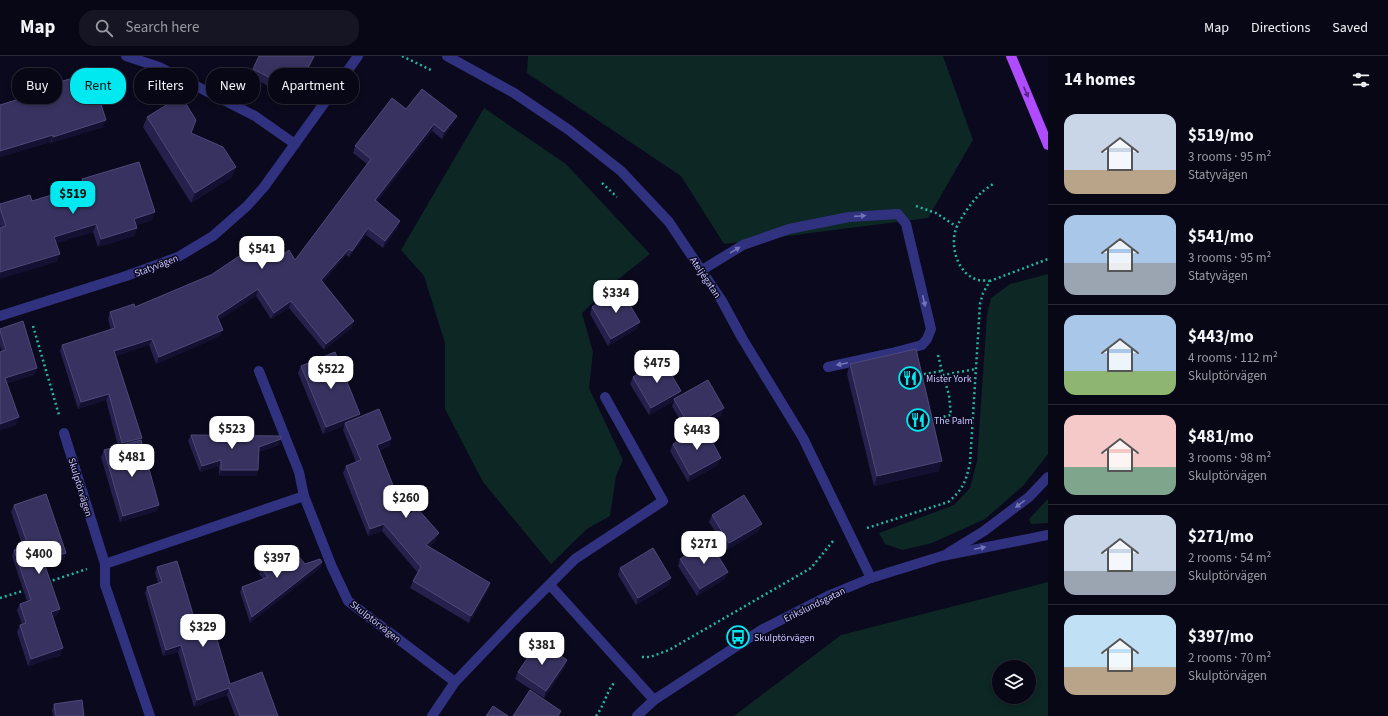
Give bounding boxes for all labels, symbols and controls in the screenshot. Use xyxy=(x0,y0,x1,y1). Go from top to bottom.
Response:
search box xyxy=(79,10,359,46)
text: Map xyxy=(20,14,55,41)
icon: search xyxy=(93,17,115,39)
text: Search here xyxy=(125,17,199,38)
text: Map xyxy=(1204,18,1229,38)
text: Directions xyxy=(1251,18,1310,38)
text: Saved xyxy=(1332,18,1368,38)
chip: Buy xyxy=(12,68,62,104)
chip: Rent xyxy=(70,68,126,104)
chip: Filters xyxy=(134,68,198,104)
chip: New xyxy=(206,68,260,104)
chip: Apartment xyxy=(268,68,359,104)
text: 14 homes xyxy=(1064,68,1135,92)
icon: filters xyxy=(1350,69,1372,91)
one-way arrow xyxy=(1023,86,1029,98)
text: $519/mo xyxy=(1188,124,1254,148)
icon: home xyxy=(1096,130,1144,178)
text: 3 rooms · 95 m² xyxy=(1188,148,1271,166)
text: Statyvägen xyxy=(1188,166,1248,184)
pin: $519 xyxy=(49,181,97,215)
text: $519 xyxy=(59,185,87,203)
one-way arrow xyxy=(854,213,866,220)
text: $541/mo xyxy=(1188,225,1254,249)
icon: home xyxy=(1096,231,1144,279)
pin: $541 xyxy=(238,236,286,270)
text: $541 xyxy=(248,240,276,258)
one-way arrow xyxy=(730,246,740,254)
text: 3 rooms · 95 m² xyxy=(1188,249,1271,267)
street label: Statyvägen xyxy=(132,251,180,281)
street label: Ateljégatan xyxy=(686,254,724,301)
text: Statyvägen xyxy=(1188,267,1248,285)
pin: $334 xyxy=(592,280,640,314)
text: $334 xyxy=(602,284,630,302)
one-way arrow xyxy=(922,294,928,307)
text: $443/mo xyxy=(1188,325,1254,349)
icon: home xyxy=(1096,331,1144,379)
text: 4 rooms · 112 m² xyxy=(1188,349,1278,367)
pin: $475 xyxy=(633,350,681,384)
text: $475 xyxy=(643,354,671,372)
pin: $522 xyxy=(307,356,355,390)
text: $522 xyxy=(317,360,345,378)
one-way arrow xyxy=(836,361,848,367)
restaurant icon: Mister York xyxy=(897,365,923,391)
text: Skulptörvägen xyxy=(1188,367,1267,385)
place label: Mister York xyxy=(926,372,972,386)
restaurant icon: The Palm xyxy=(905,407,931,433)
place label: The Palm xyxy=(934,414,973,428)
pin: $523 xyxy=(208,416,256,450)
pin: $443 xyxy=(673,417,721,451)
text: $523 xyxy=(218,420,246,438)
text: $443 xyxy=(683,421,711,439)
text: $481/mo xyxy=(1188,425,1254,449)
icon: home xyxy=(1096,431,1144,479)
pin: $481 xyxy=(108,444,156,478)
text: $481 xyxy=(118,448,146,466)
text: 3 rooms · 98 m² xyxy=(1188,449,1271,467)
street label: Skulptörvägen xyxy=(64,456,96,518)
text: Skulptörvägen xyxy=(1188,467,1267,485)
pin: $260 xyxy=(382,485,430,519)
text: $260 xyxy=(392,489,420,507)
one-way arrow xyxy=(1015,499,1025,507)
text: $271/mo xyxy=(1188,525,1254,549)
pin: $271 xyxy=(680,531,728,565)
icon: home xyxy=(1096,531,1144,579)
text: $271 xyxy=(690,535,718,553)
pin: $400 xyxy=(15,541,63,575)
text: $400 xyxy=(25,545,53,563)
pin: $397 xyxy=(253,545,301,579)
one-way arrow xyxy=(974,545,986,551)
text: $397 xyxy=(263,549,291,567)
text: 2 rooms · 54 m² xyxy=(1188,549,1271,567)
text: Skulptörvägen xyxy=(1188,567,1267,585)
street label: Erikslundsgatan xyxy=(781,584,848,626)
street label: Skulptörvägen xyxy=(347,598,404,646)
pin: $329 xyxy=(179,614,227,648)
text: $329 xyxy=(189,618,217,636)
bus stop icon: Skulptörvägen xyxy=(725,624,751,650)
text: $397/mo xyxy=(1188,625,1254,649)
place label: Skulptörvägen xyxy=(754,631,815,645)
icon: home xyxy=(1096,631,1144,679)
pin: $381 xyxy=(518,632,566,666)
text: $381 xyxy=(528,636,556,654)
text: 2 rooms · 70 m² xyxy=(1188,649,1271,667)
map controls xyxy=(992,660,1036,704)
button: layers xyxy=(992,660,1036,704)
text: Skulptörvägen xyxy=(1188,667,1267,685)

